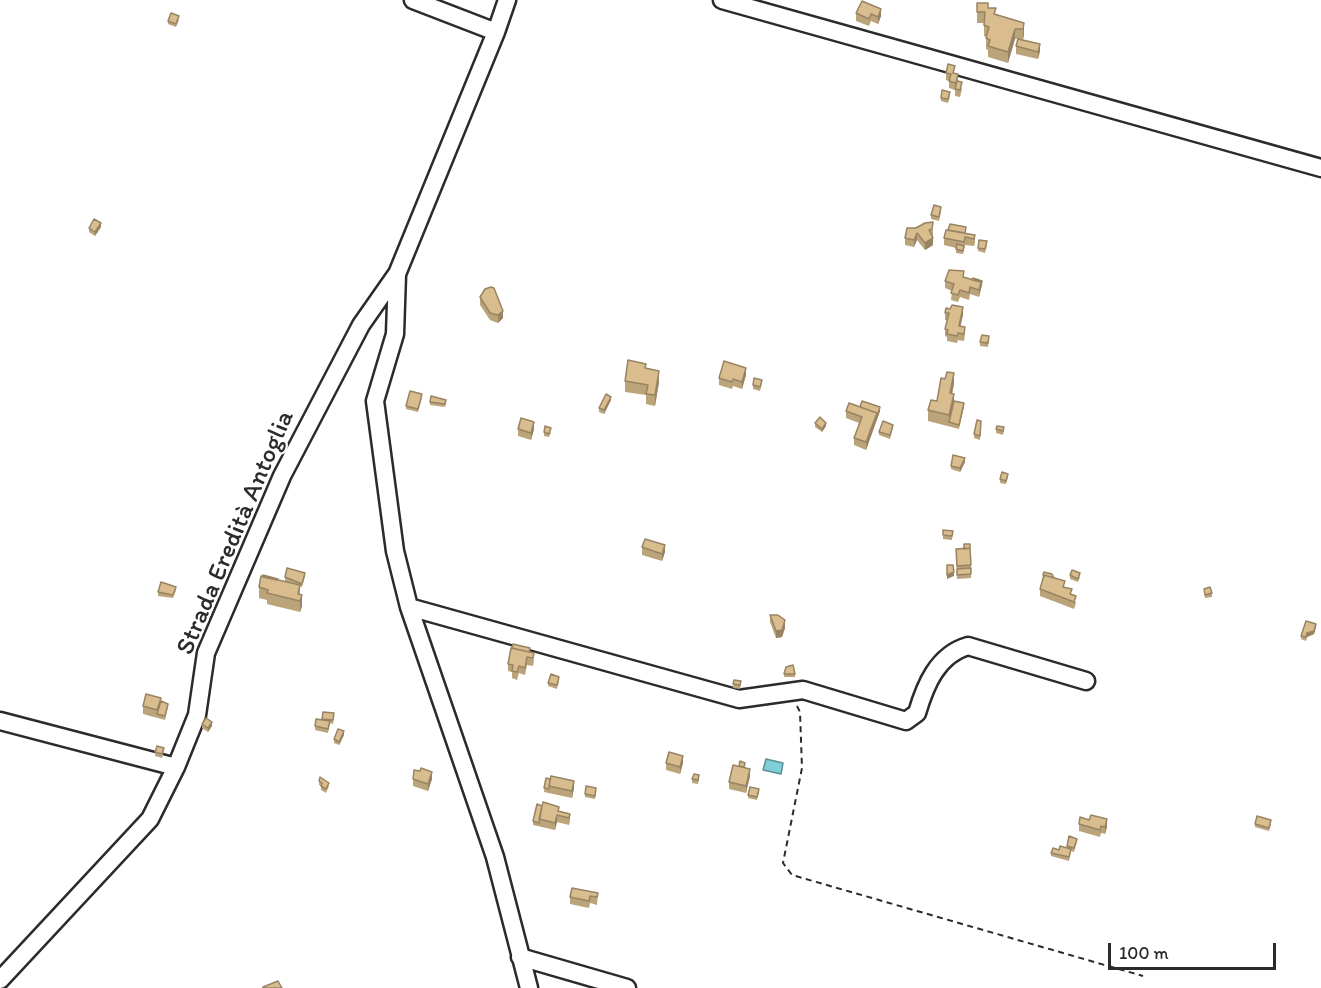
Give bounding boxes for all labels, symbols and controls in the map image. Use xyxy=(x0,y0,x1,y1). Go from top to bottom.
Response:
street label: Strada Eredità Antoglia xyxy=(170,406,302,660)
scale bar xyxy=(1111,931,1279,969)
text: 100 m xyxy=(1119,942,1169,964)

